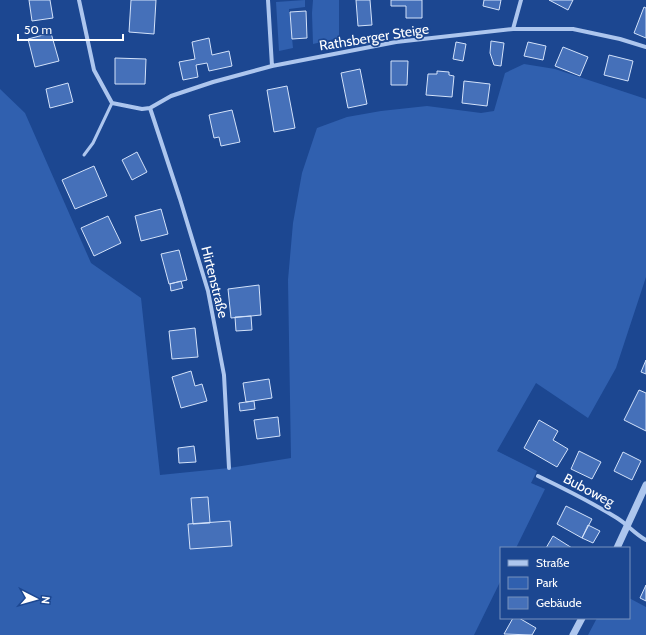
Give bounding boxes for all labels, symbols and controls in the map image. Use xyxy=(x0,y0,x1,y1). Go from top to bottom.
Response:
scale bar xyxy=(18,16,123,42)
street label: Rathsberger Steige xyxy=(318,19,430,55)
text: 50 m xyxy=(24,22,52,37)
street label: Hirtenstraße xyxy=(197,244,233,320)
street label: Buboweg xyxy=(560,469,619,511)
legend xyxy=(500,547,630,619)
text: Straße xyxy=(536,555,569,570)
text: Park xyxy=(536,575,558,590)
north arrow xyxy=(16,579,56,619)
text: N xyxy=(39,595,53,605)
text: Gebäude xyxy=(536,595,582,610)

